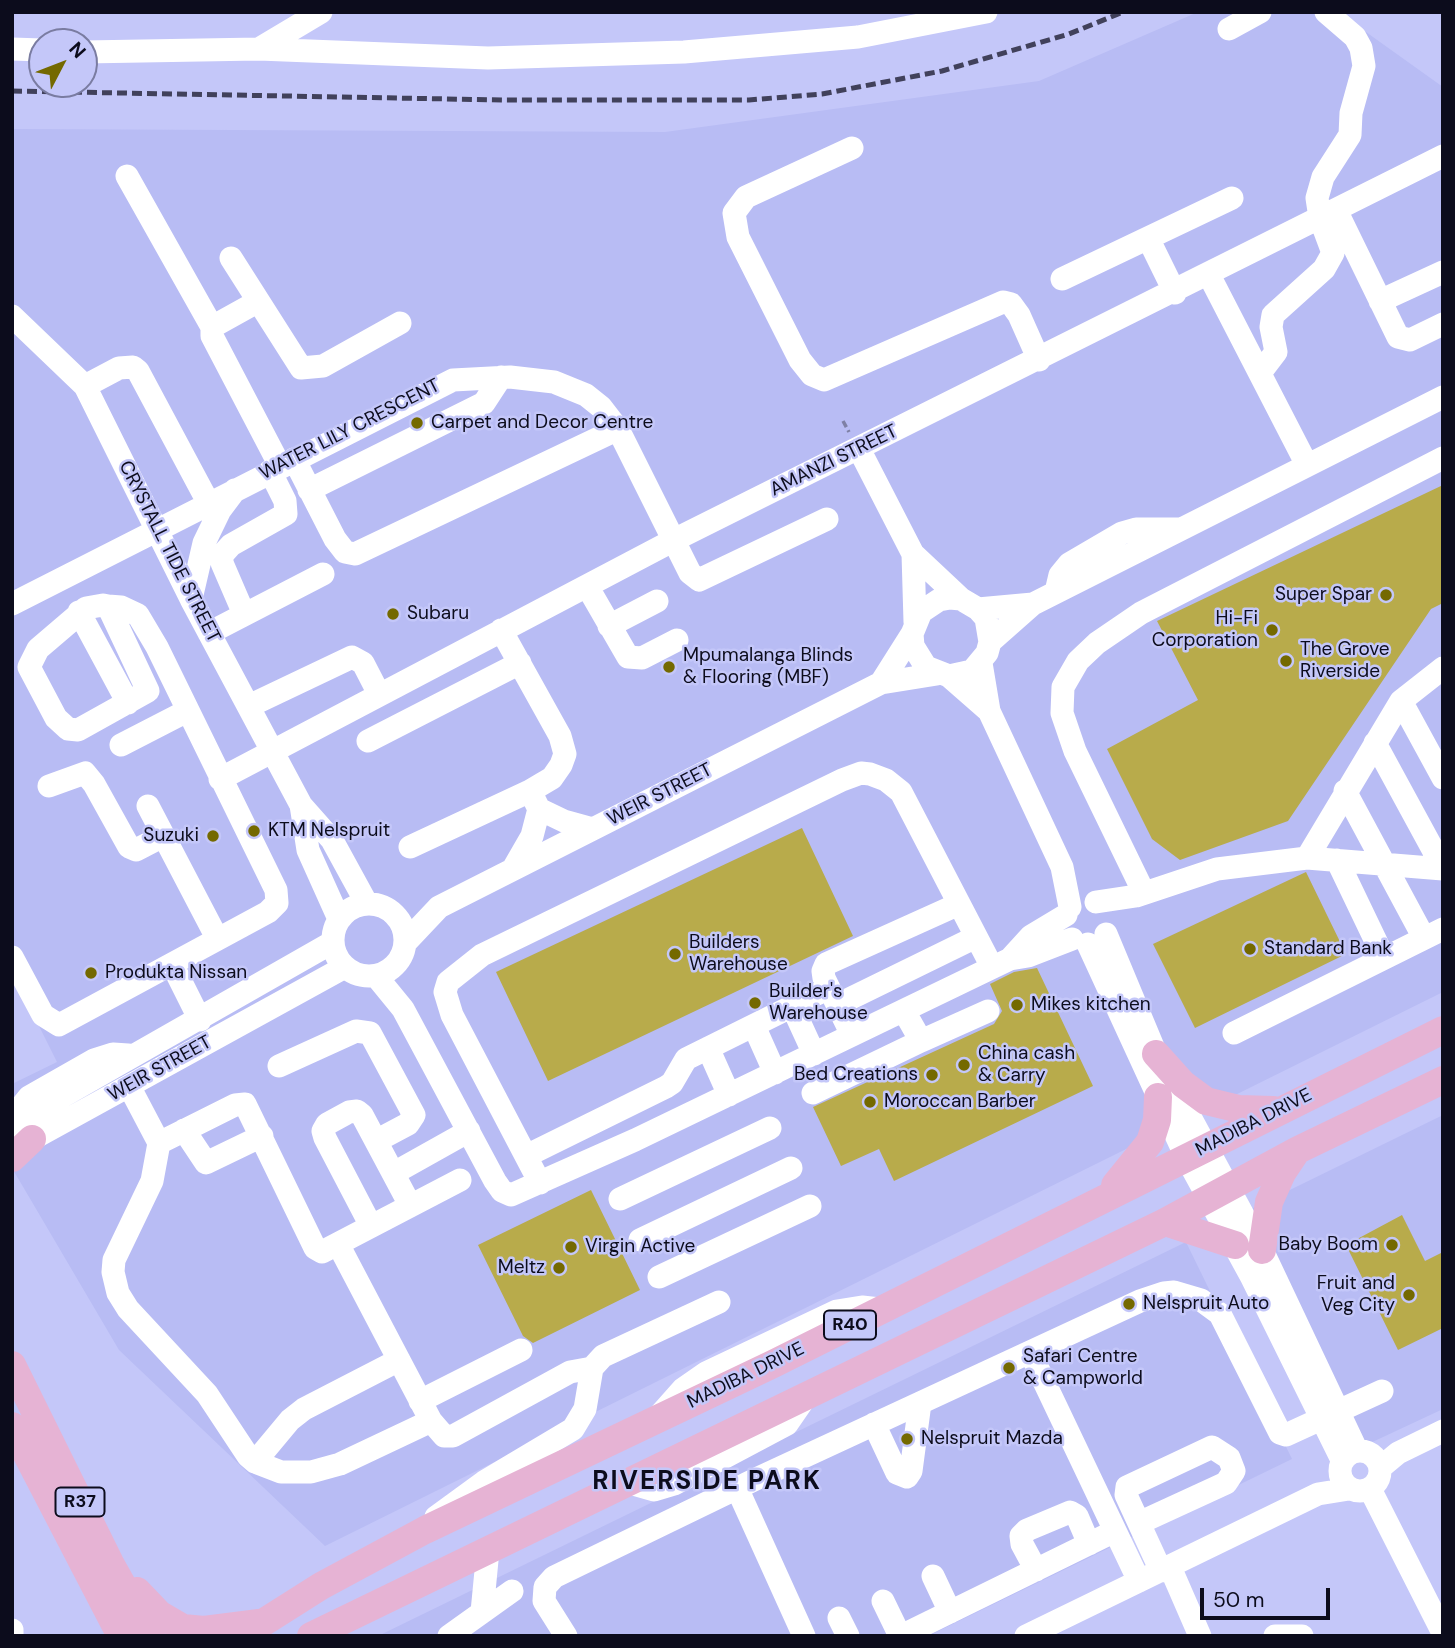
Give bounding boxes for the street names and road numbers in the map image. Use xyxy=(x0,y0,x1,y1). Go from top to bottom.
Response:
street label: WATER LILY CRESCENT xyxy=(256,375,444,485)
street label: AMANZI STREET xyxy=(767,420,901,502)
street label: CRYSTALL TIDE STREET xyxy=(113,457,225,647)
street label: WEIR STREET xyxy=(604,759,716,831)
street label: WEIR STREET xyxy=(104,1031,216,1107)
street label: MADIBA DRIVE xyxy=(1192,1084,1316,1162)
road number: R40 xyxy=(824,1310,876,1340)
street label: MADIBA DRIVE xyxy=(684,1338,808,1414)
road number: R37 xyxy=(56,1488,104,1517)

